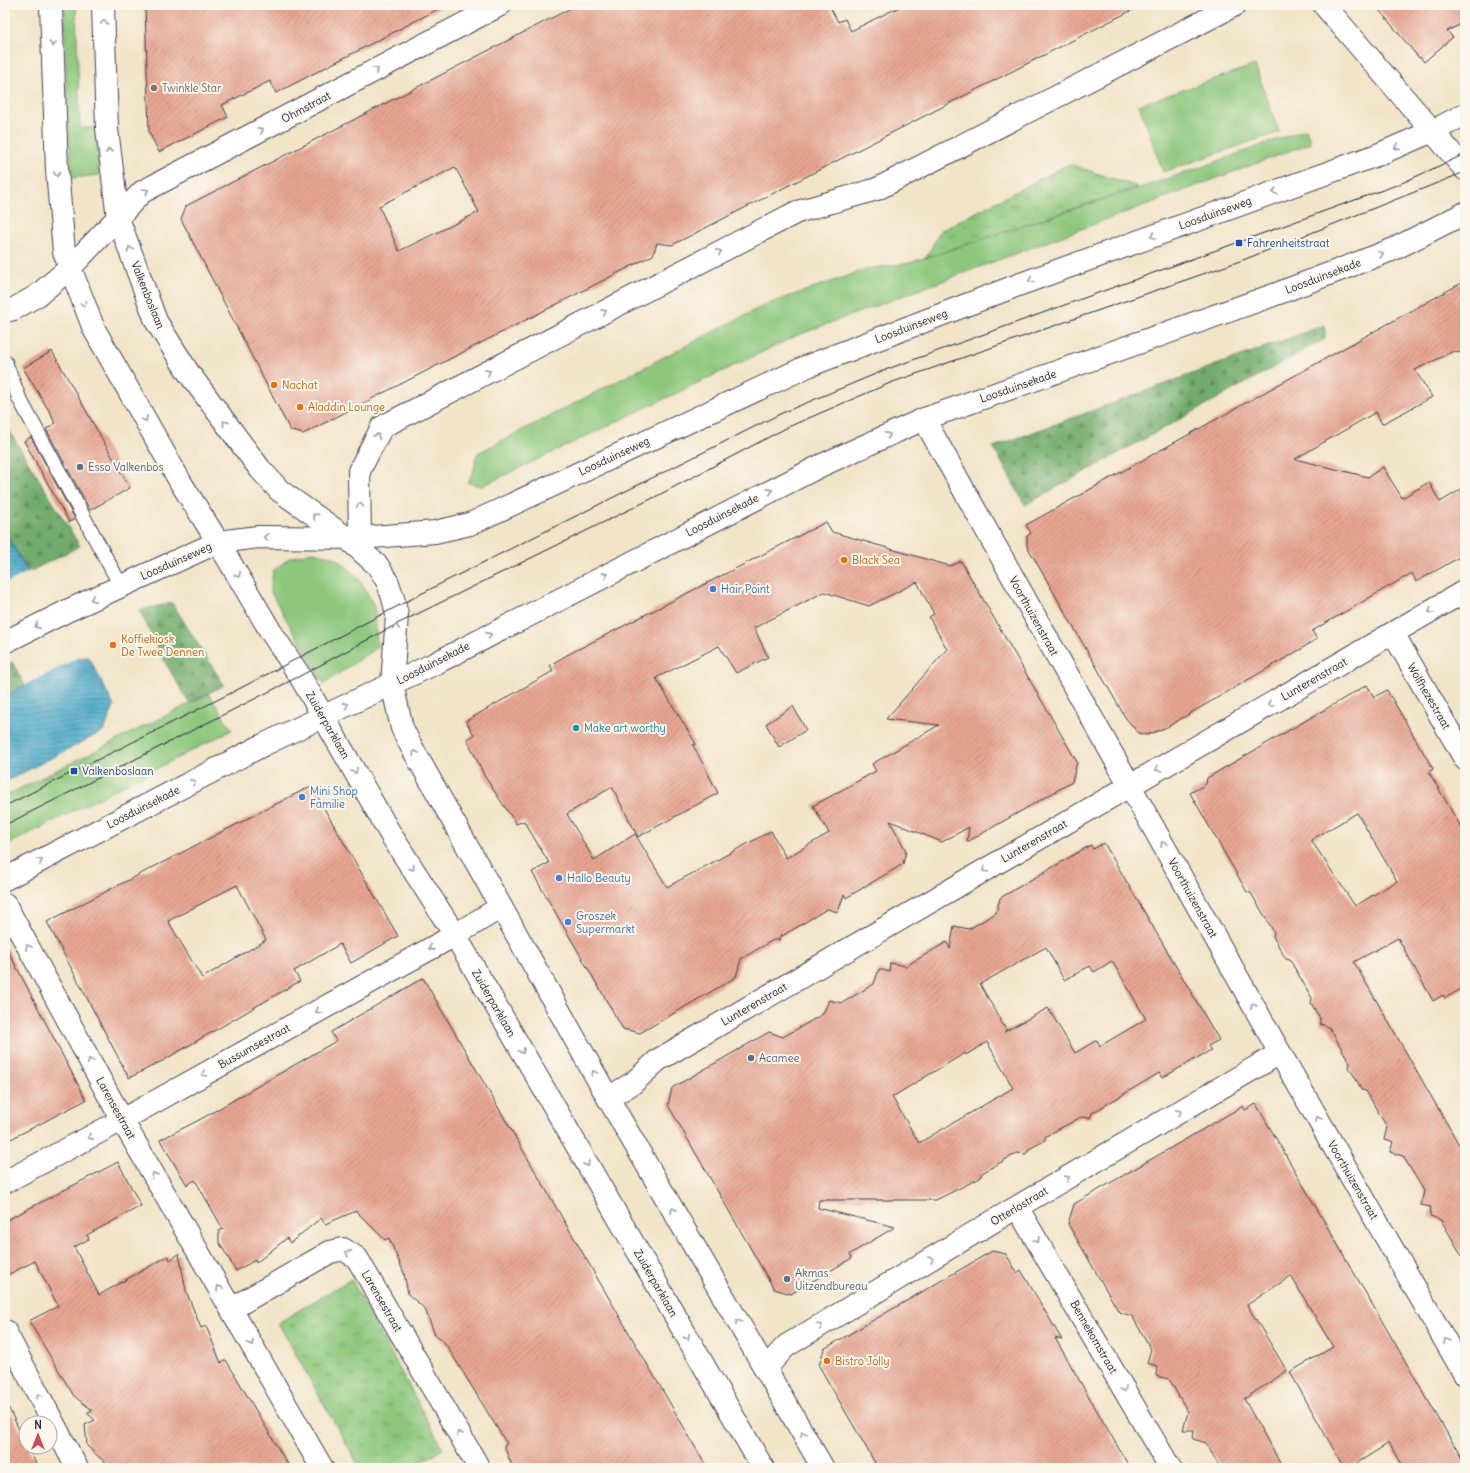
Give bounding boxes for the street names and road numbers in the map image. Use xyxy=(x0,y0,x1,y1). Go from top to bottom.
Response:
street label: Ohmstraat xyxy=(279,88,333,126)
street label: Loosduinseweg xyxy=(1177,193,1253,233)
street label: Loosduinsekade xyxy=(1283,255,1363,297)
street label: Valkenboslaan xyxy=(128,259,168,331)
street label: Loosduinseweg xyxy=(873,306,949,346)
street label: Loosduinsekade xyxy=(978,366,1058,406)
street label: Loosduinseweg xyxy=(576,433,652,479)
street label: Loosduinsekade xyxy=(683,491,761,539)
street label: Loosduinseweg xyxy=(138,539,214,583)
street label: Voorthuizenstraat xyxy=(1006,574,1062,658)
street label: Loosduinsekade xyxy=(394,639,472,687)
street label: Lunterenstraat xyxy=(1279,654,1350,704)
street label: Wolfhezestraat xyxy=(1404,660,1454,732)
street label: Zuiderparklaan xyxy=(303,689,353,761)
street label: Loosduinsekade xyxy=(104,783,182,831)
street label: Lunterenstraat xyxy=(999,816,1070,866)
street label: Voorthuizenstraat xyxy=(1165,856,1221,940)
street label: Zuiderparklaan xyxy=(469,967,519,1039)
street label: Lunterenstraat xyxy=(719,979,790,1029)
street label: Bussumsestraat xyxy=(216,1020,293,1072)
street label: Larensestraat xyxy=(93,1074,139,1142)
street label: Voorthuizenstraat xyxy=(1325,1138,1381,1222)
street label: Otterlostraat xyxy=(988,1183,1050,1229)
street label: Zuiderparklaan xyxy=(631,1247,681,1319)
street label: Larensestraat xyxy=(359,1268,405,1335)
street label: Bennekomstraat xyxy=(1067,1298,1121,1376)

